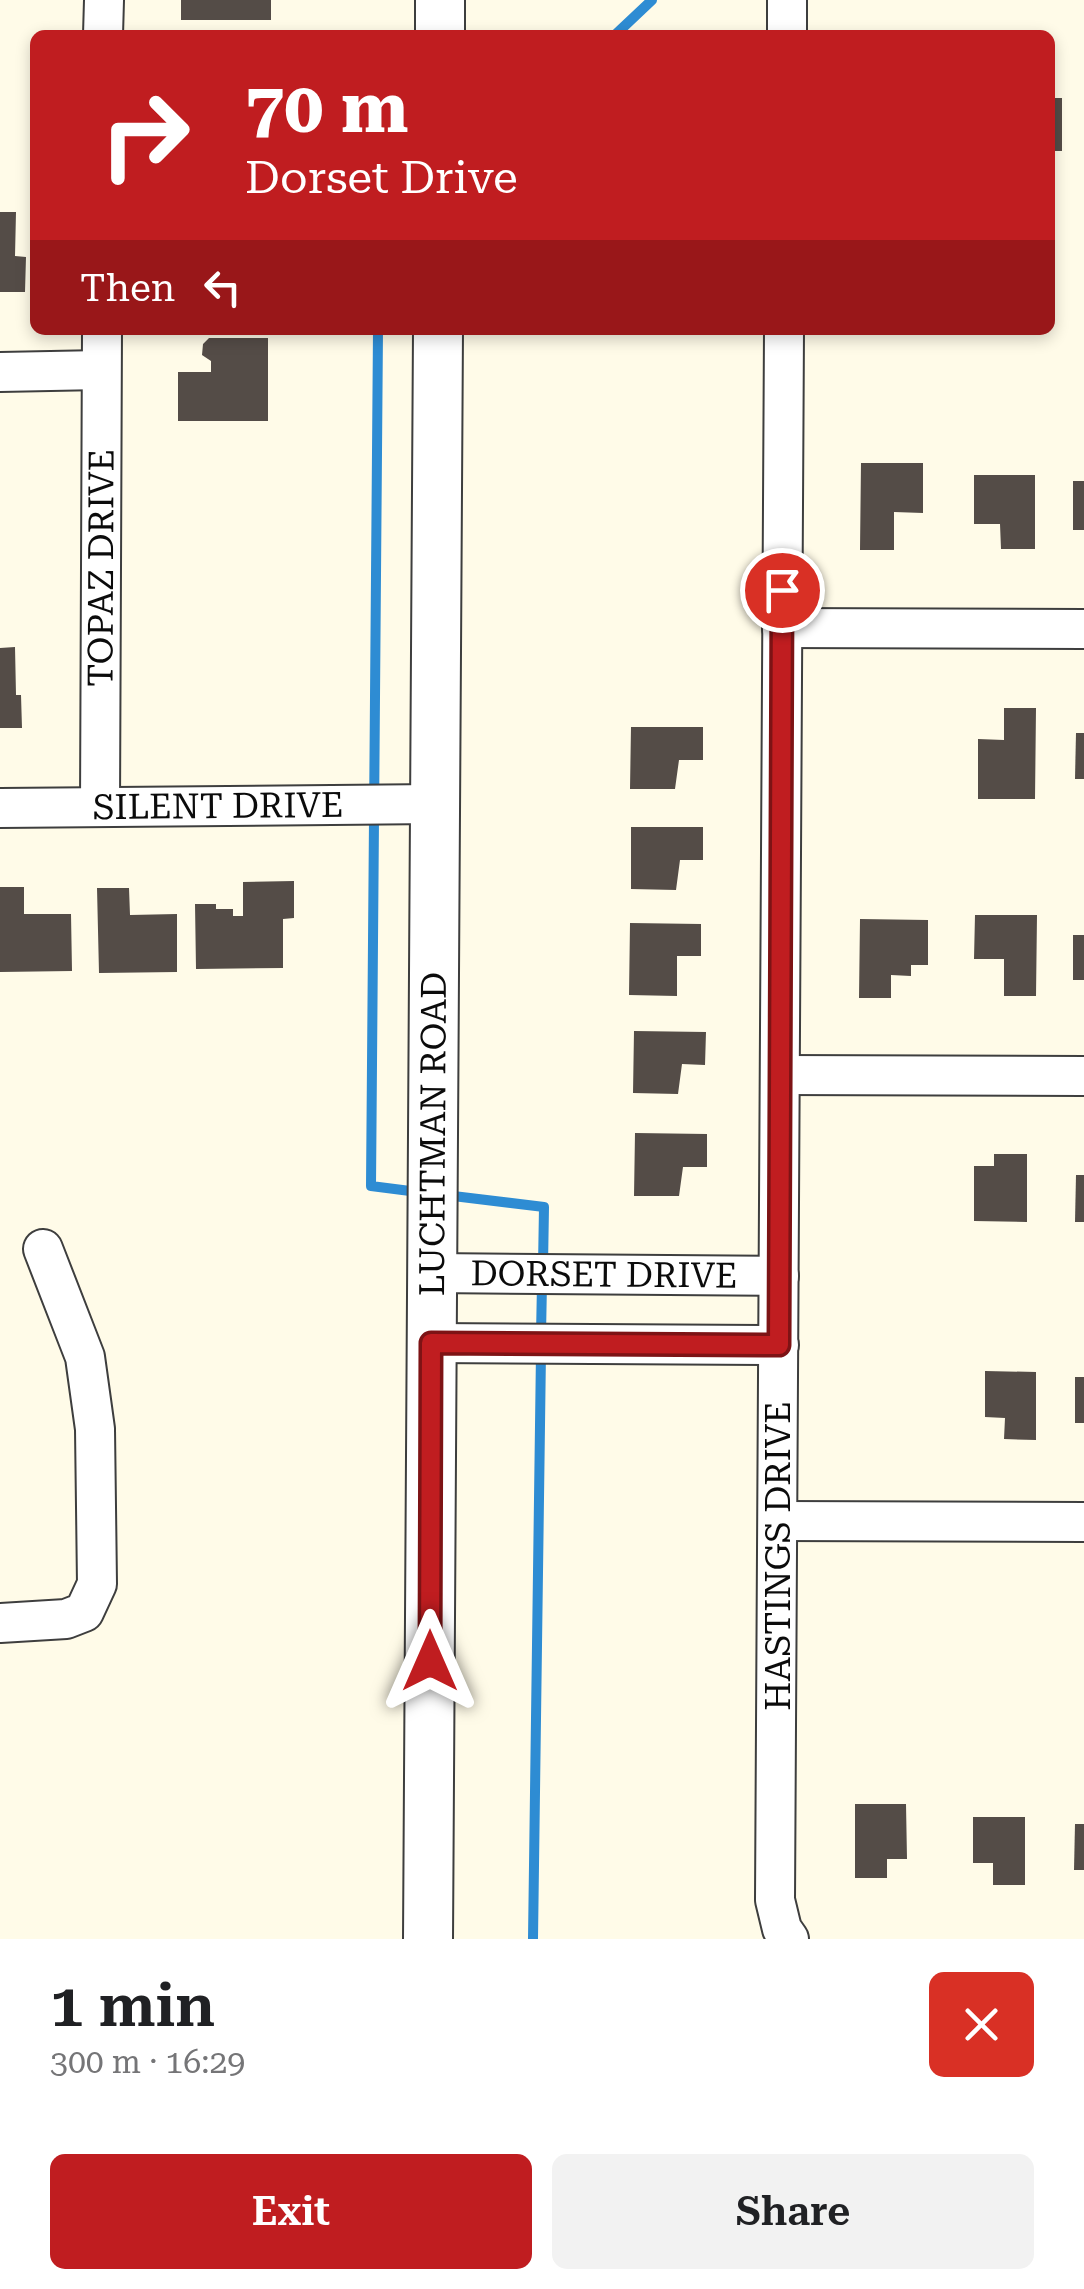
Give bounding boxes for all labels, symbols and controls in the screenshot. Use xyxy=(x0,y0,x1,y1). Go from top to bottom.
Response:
text: 70 m xyxy=(245,67,409,149)
icon: right xyxy=(80,70,210,200)
text: Dorset Drive xyxy=(245,151,518,204)
icon: left xyxy=(195,260,250,315)
text: Then xyxy=(80,266,175,310)
street label: TOPAZ DRIVE xyxy=(80,449,122,687)
pin xyxy=(740,548,825,633)
icon: arrive xyxy=(755,563,810,618)
street label: SILENT DRIVE xyxy=(92,784,344,828)
street label: LUCHTMAN ROAD xyxy=(411,972,455,1296)
street label: DORSET DRIVE xyxy=(470,1253,738,1296)
street label: HASTINGS DRIVE xyxy=(758,1401,799,1711)
position arrow xyxy=(378,1609,482,1713)
text: 1 min xyxy=(50,1970,215,2041)
button: close xyxy=(929,1972,1034,2077)
text: 300 m · 16:29 xyxy=(50,2043,245,2081)
button: Exit xyxy=(50,2154,532,2269)
button: Share xyxy=(552,2154,1034,2269)

